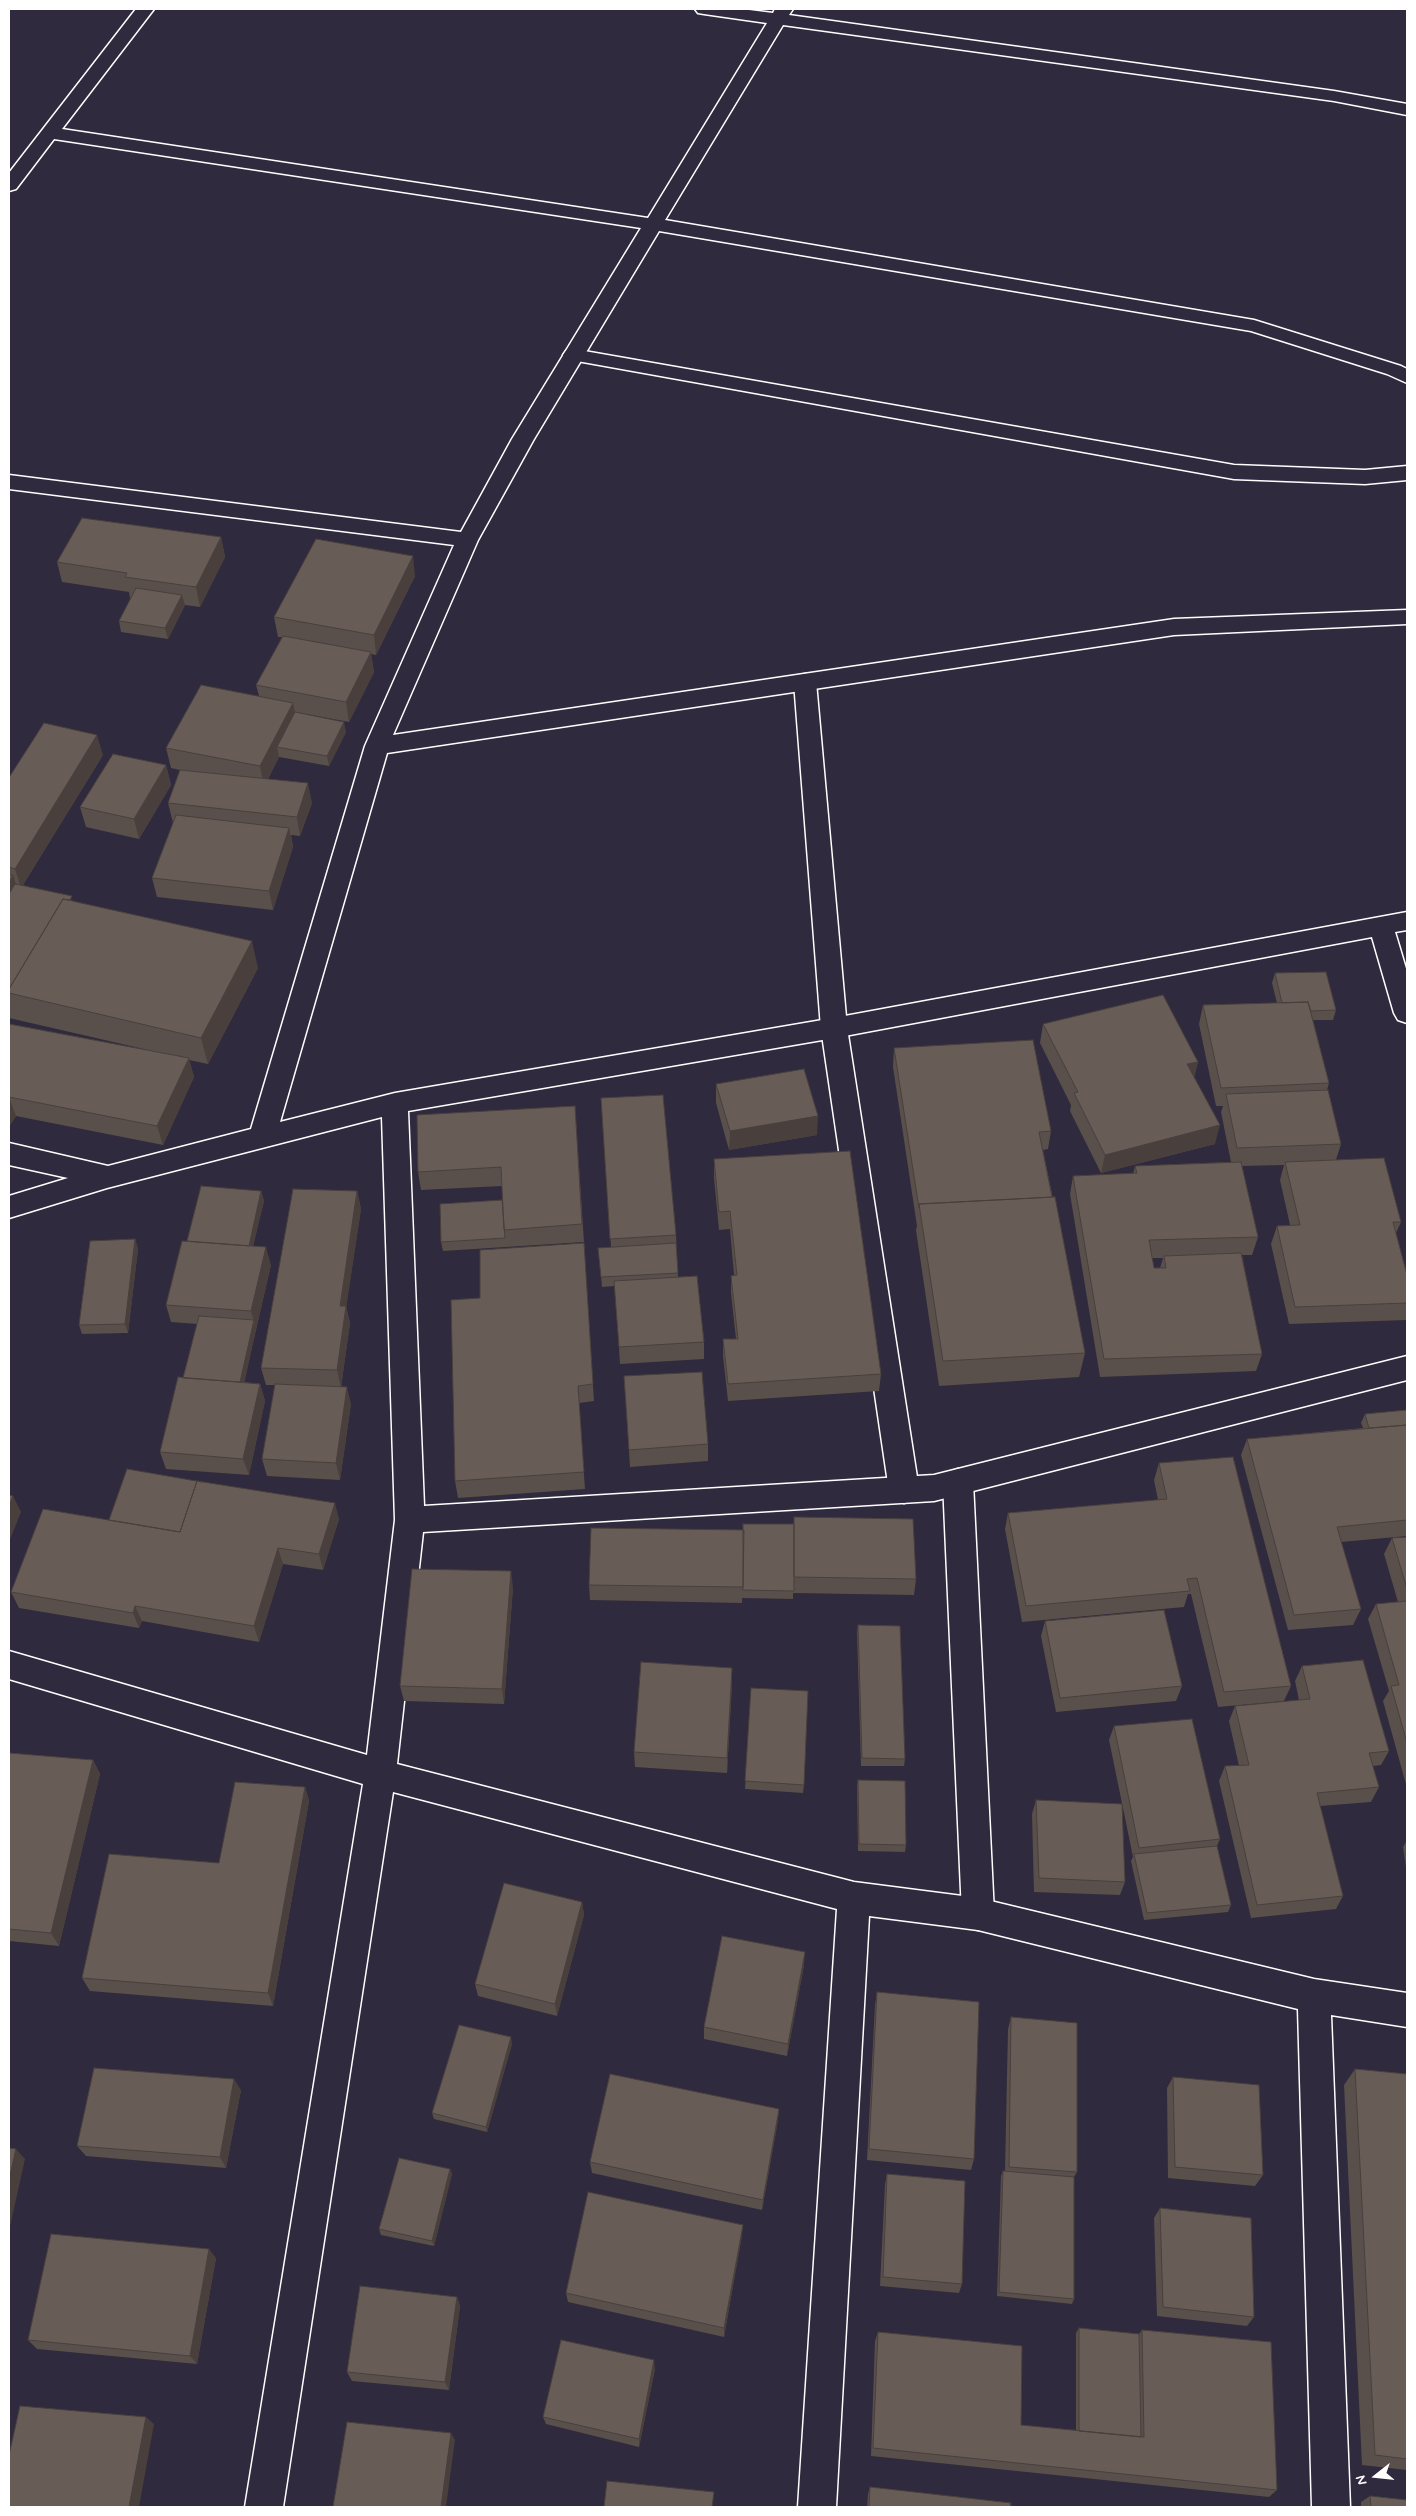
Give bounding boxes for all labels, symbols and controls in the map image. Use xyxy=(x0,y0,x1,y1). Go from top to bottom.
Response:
north arrow xyxy=(1351,2451,1401,2501)
text: N xyxy=(1352,2473,1372,2487)

